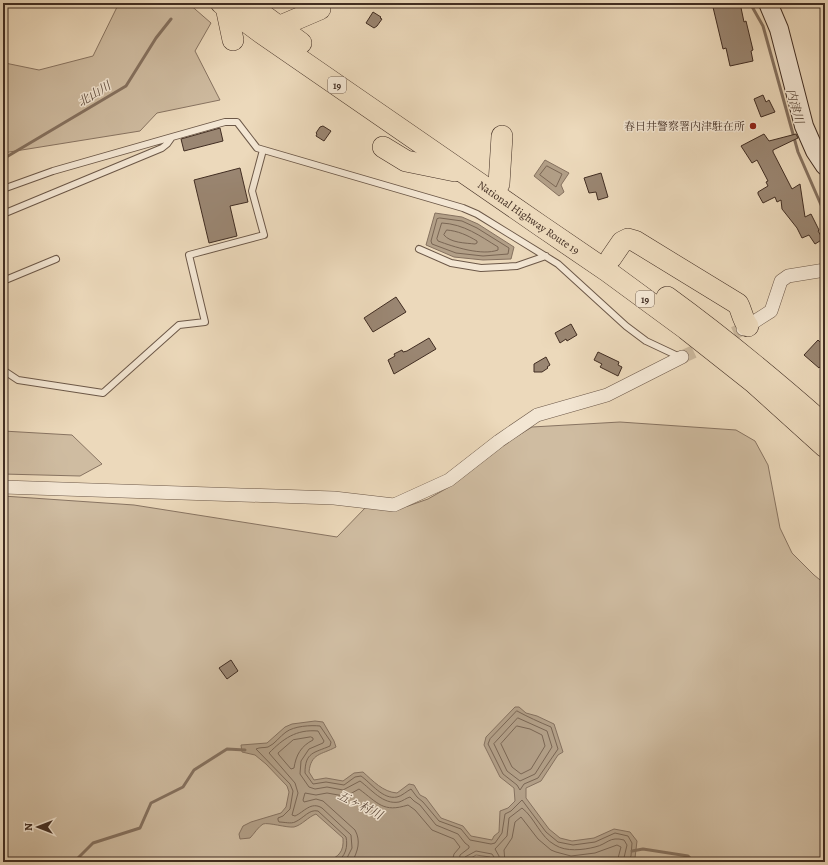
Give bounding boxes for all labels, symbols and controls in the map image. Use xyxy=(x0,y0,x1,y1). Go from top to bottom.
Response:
water label: 北山川 xyxy=(74,77,115,110)
road number: 19 xyxy=(328,77,346,93)
water label: 内津川 xyxy=(783,87,808,127)
place label: 春日井警察署内津駐在所 xyxy=(624,119,745,134)
marker: 春日井警察署内津駐在所 xyxy=(748,121,758,131)
street label: National Highway Route 19 xyxy=(475,177,583,258)
road number: 19 xyxy=(636,291,654,307)
water label: 五ヶ村川 xyxy=(335,787,387,824)
north arrow xyxy=(18,807,58,847)
text: N xyxy=(21,823,36,831)

